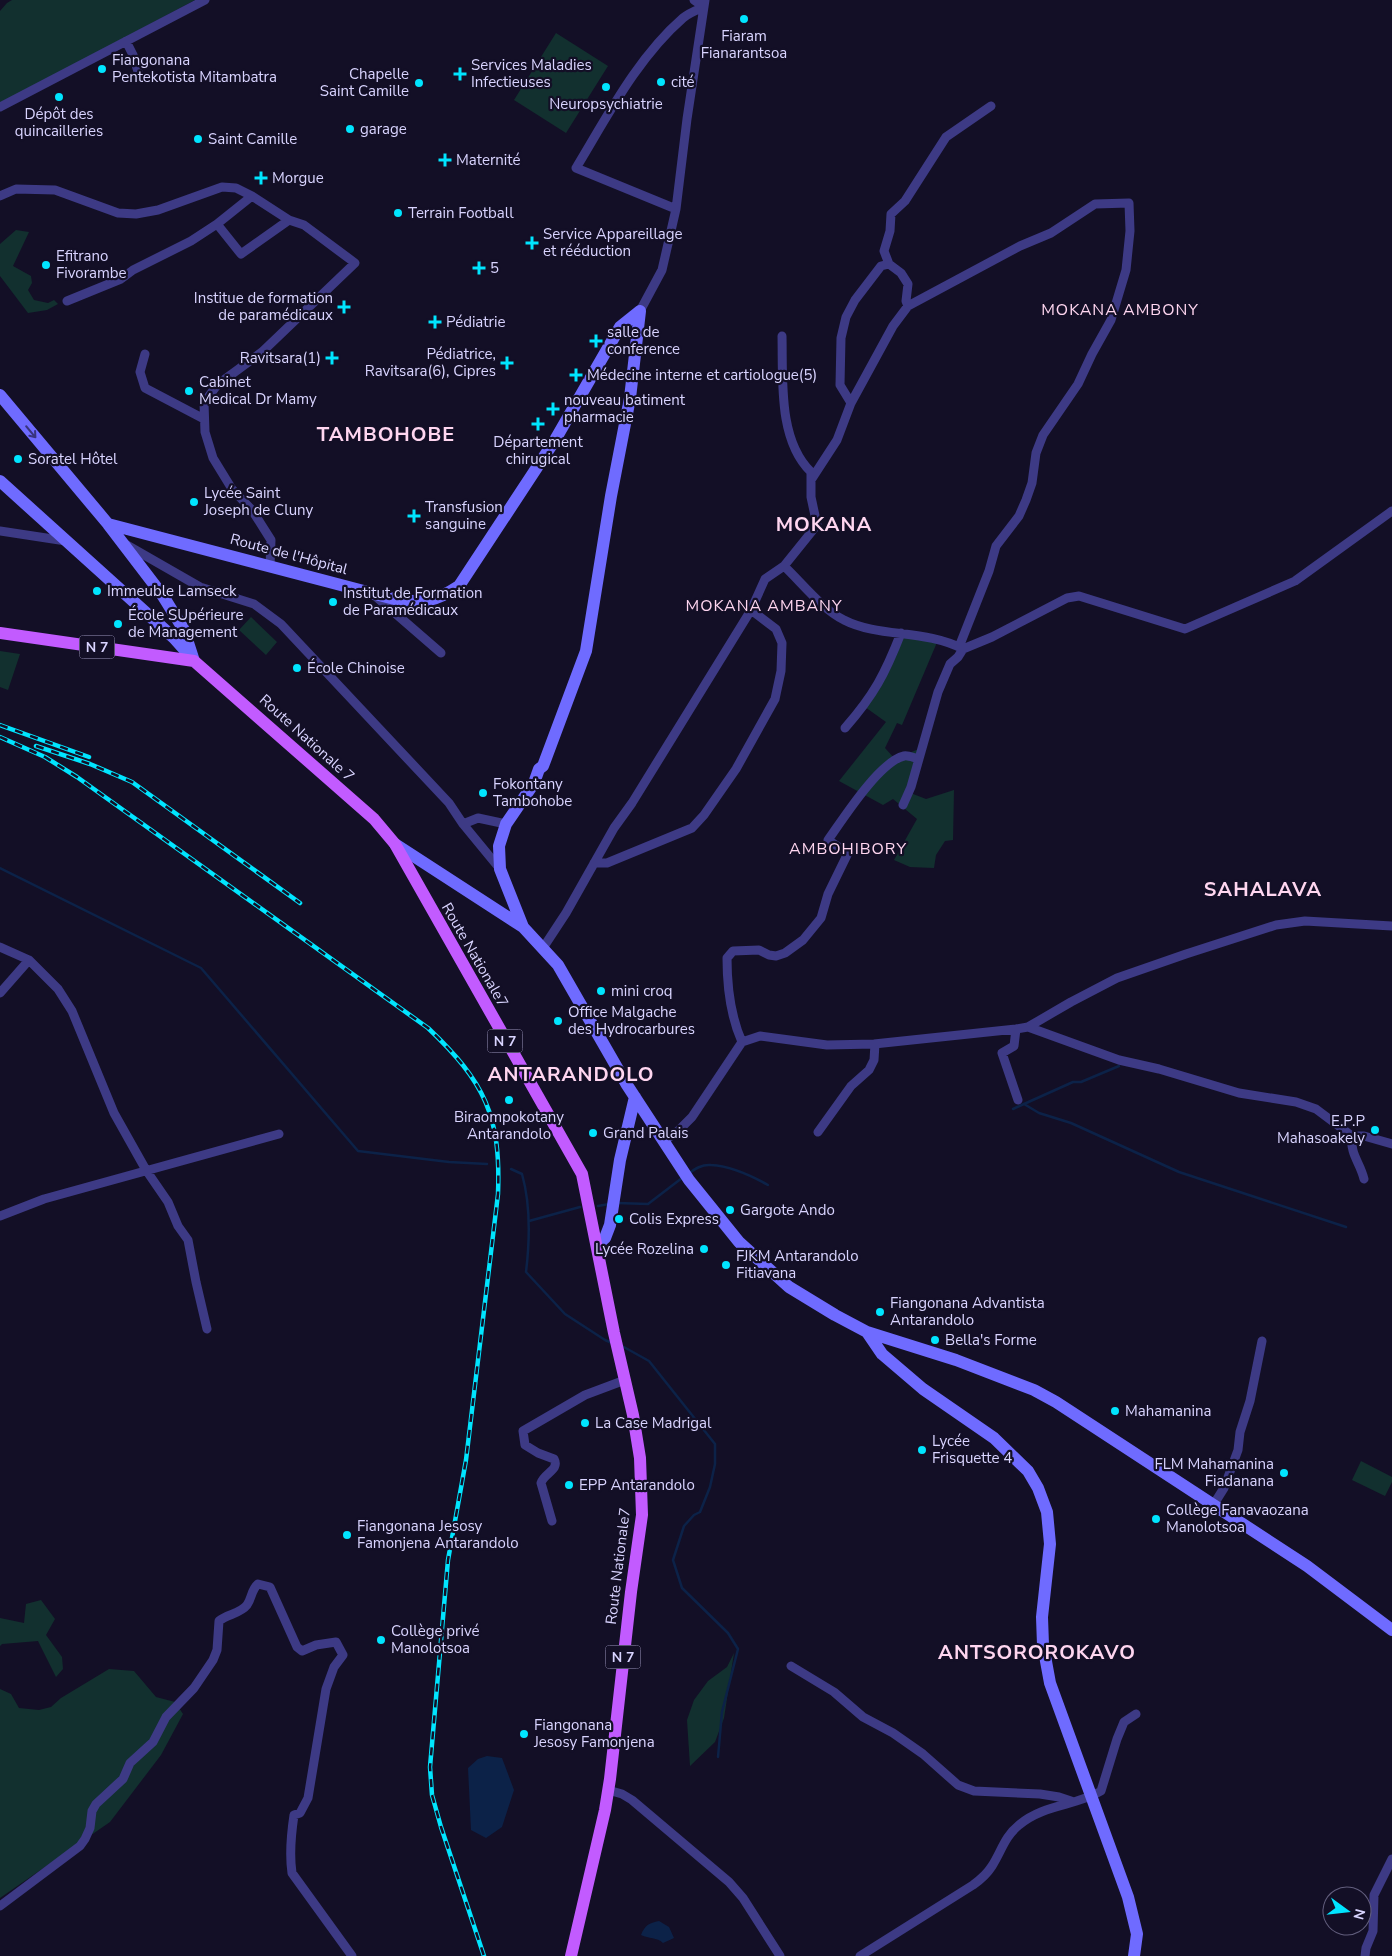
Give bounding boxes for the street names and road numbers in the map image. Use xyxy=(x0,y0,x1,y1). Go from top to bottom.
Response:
street label: Route de l'Hôpital xyxy=(228,529,351,579)
road number: N 7 xyxy=(80,636,114,659)
street label: Route Nationale 7 xyxy=(255,690,359,786)
street label: Route Nationale7 xyxy=(437,899,513,1011)
road number: N 7 xyxy=(488,1030,522,1052)
street label: Route Nationale7 xyxy=(601,1506,635,1626)
road number: N 7 xyxy=(606,1645,640,1668)

